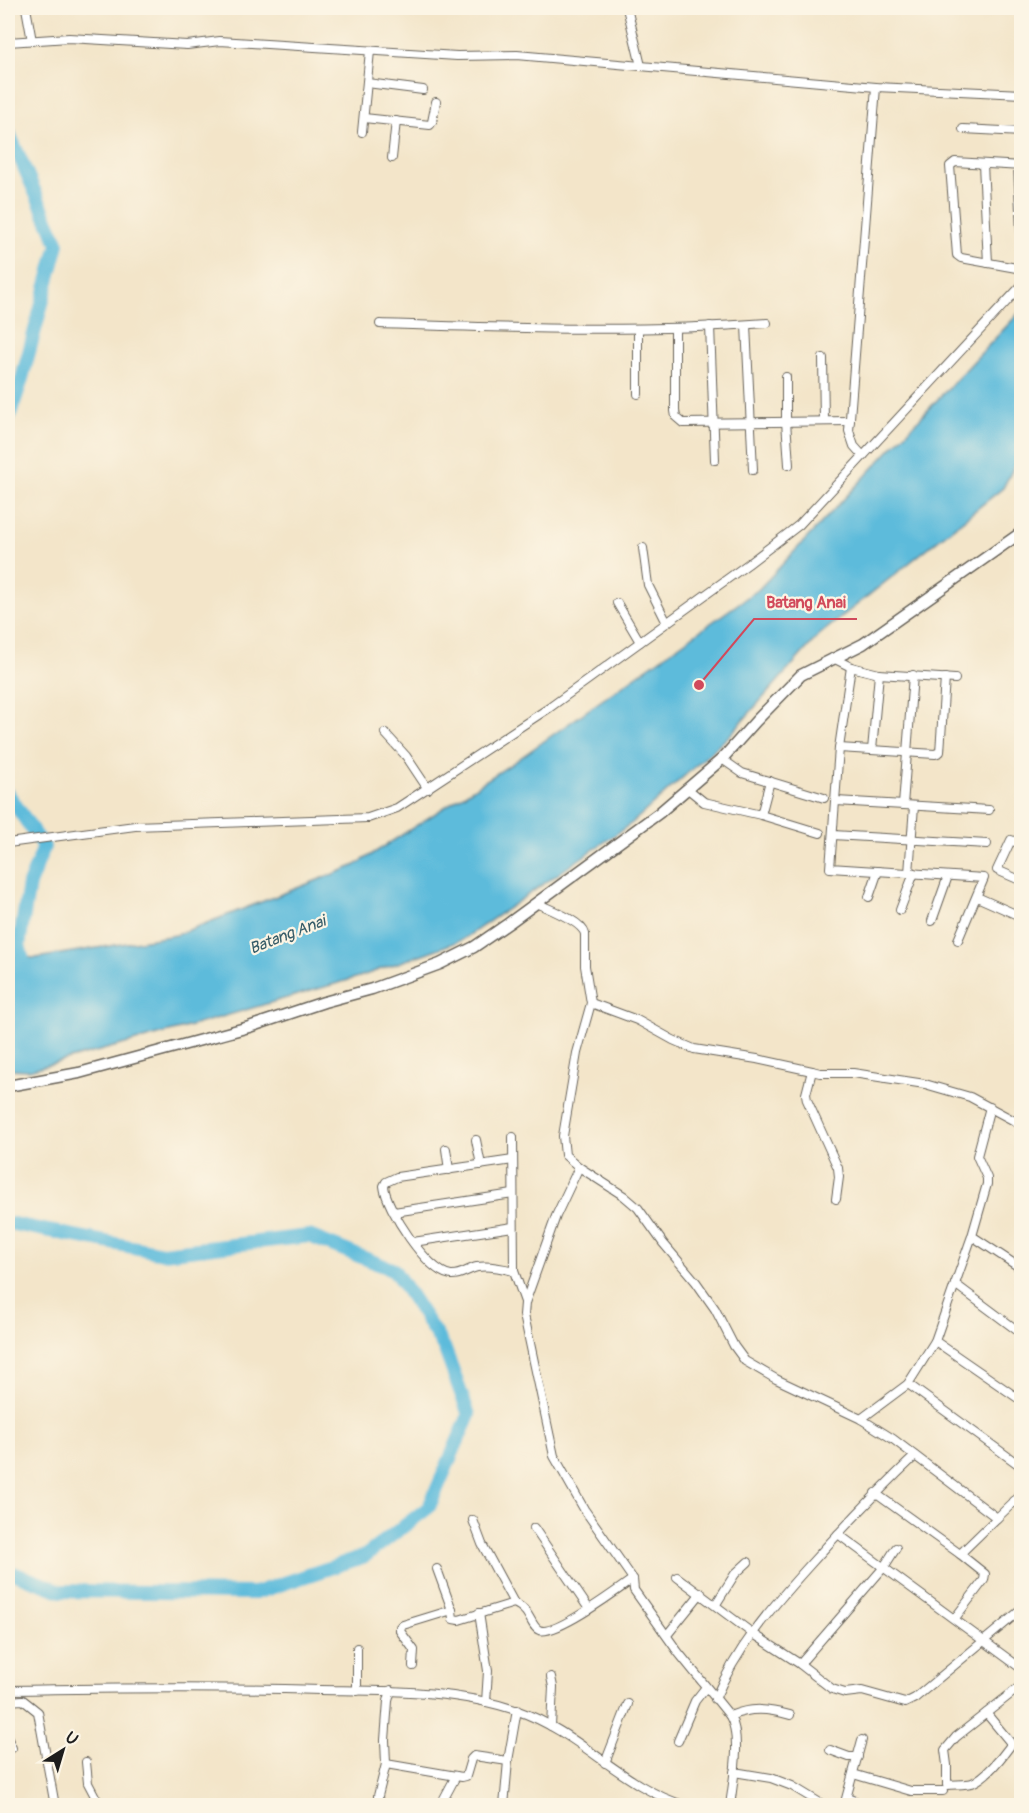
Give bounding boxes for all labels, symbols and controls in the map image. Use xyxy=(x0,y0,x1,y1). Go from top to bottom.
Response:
callout: Batang Anai xyxy=(754,585,857,619)
text: Batang Anai xyxy=(766,593,846,613)
water label: Batang Anai xyxy=(247,911,330,959)
north arrow xyxy=(33,1720,93,1780)
text: U xyxy=(61,1728,82,1750)

